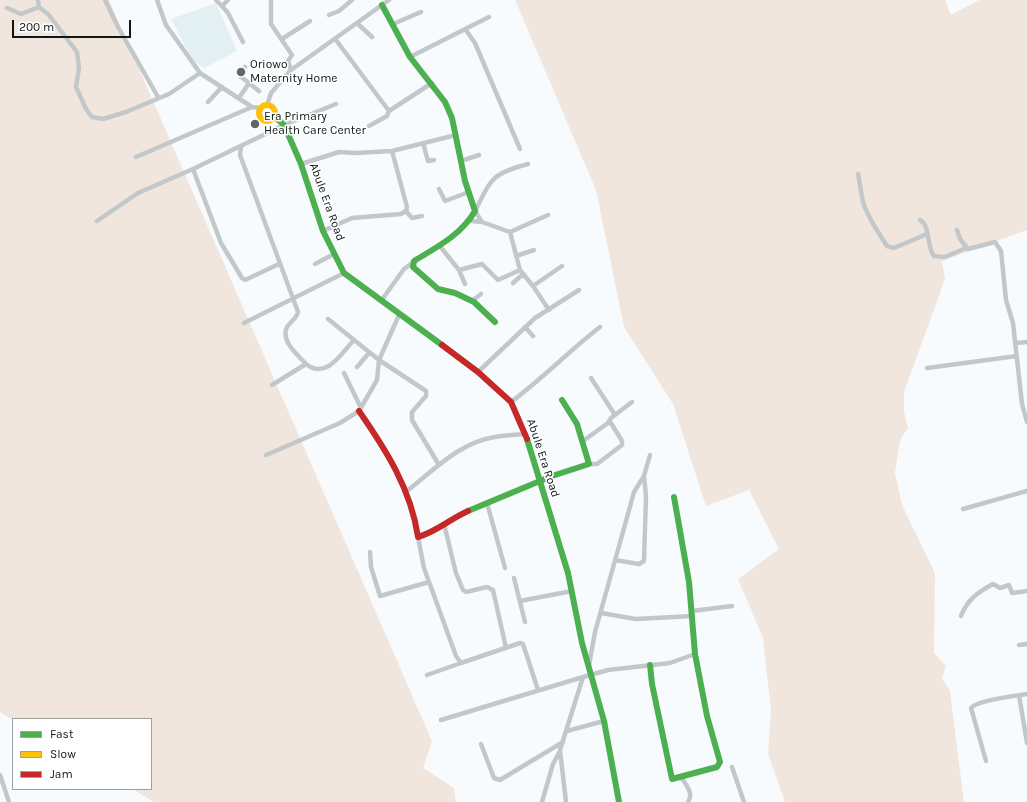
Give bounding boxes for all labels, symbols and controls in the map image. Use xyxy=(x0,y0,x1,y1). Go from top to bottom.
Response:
scale bar xyxy=(14,12,133,38)
text: 200 m xyxy=(19,20,54,34)
place label: Oriowo Maternity Home xyxy=(250,58,338,86)
marker: Oriowo Maternity Home xyxy=(235,66,247,78)
place label: Era Primary Health Care Center xyxy=(264,110,366,138)
marker: Era Primary Health Care Center xyxy=(249,118,261,130)
street label: Abule Era Road xyxy=(306,161,348,243)
street label: Abule Era Road xyxy=(524,417,562,499)
legend xyxy=(12,718,152,790)
text: Fast xyxy=(50,727,73,741)
text: Slow xyxy=(50,747,76,761)
text: Jam xyxy=(50,767,73,781)

